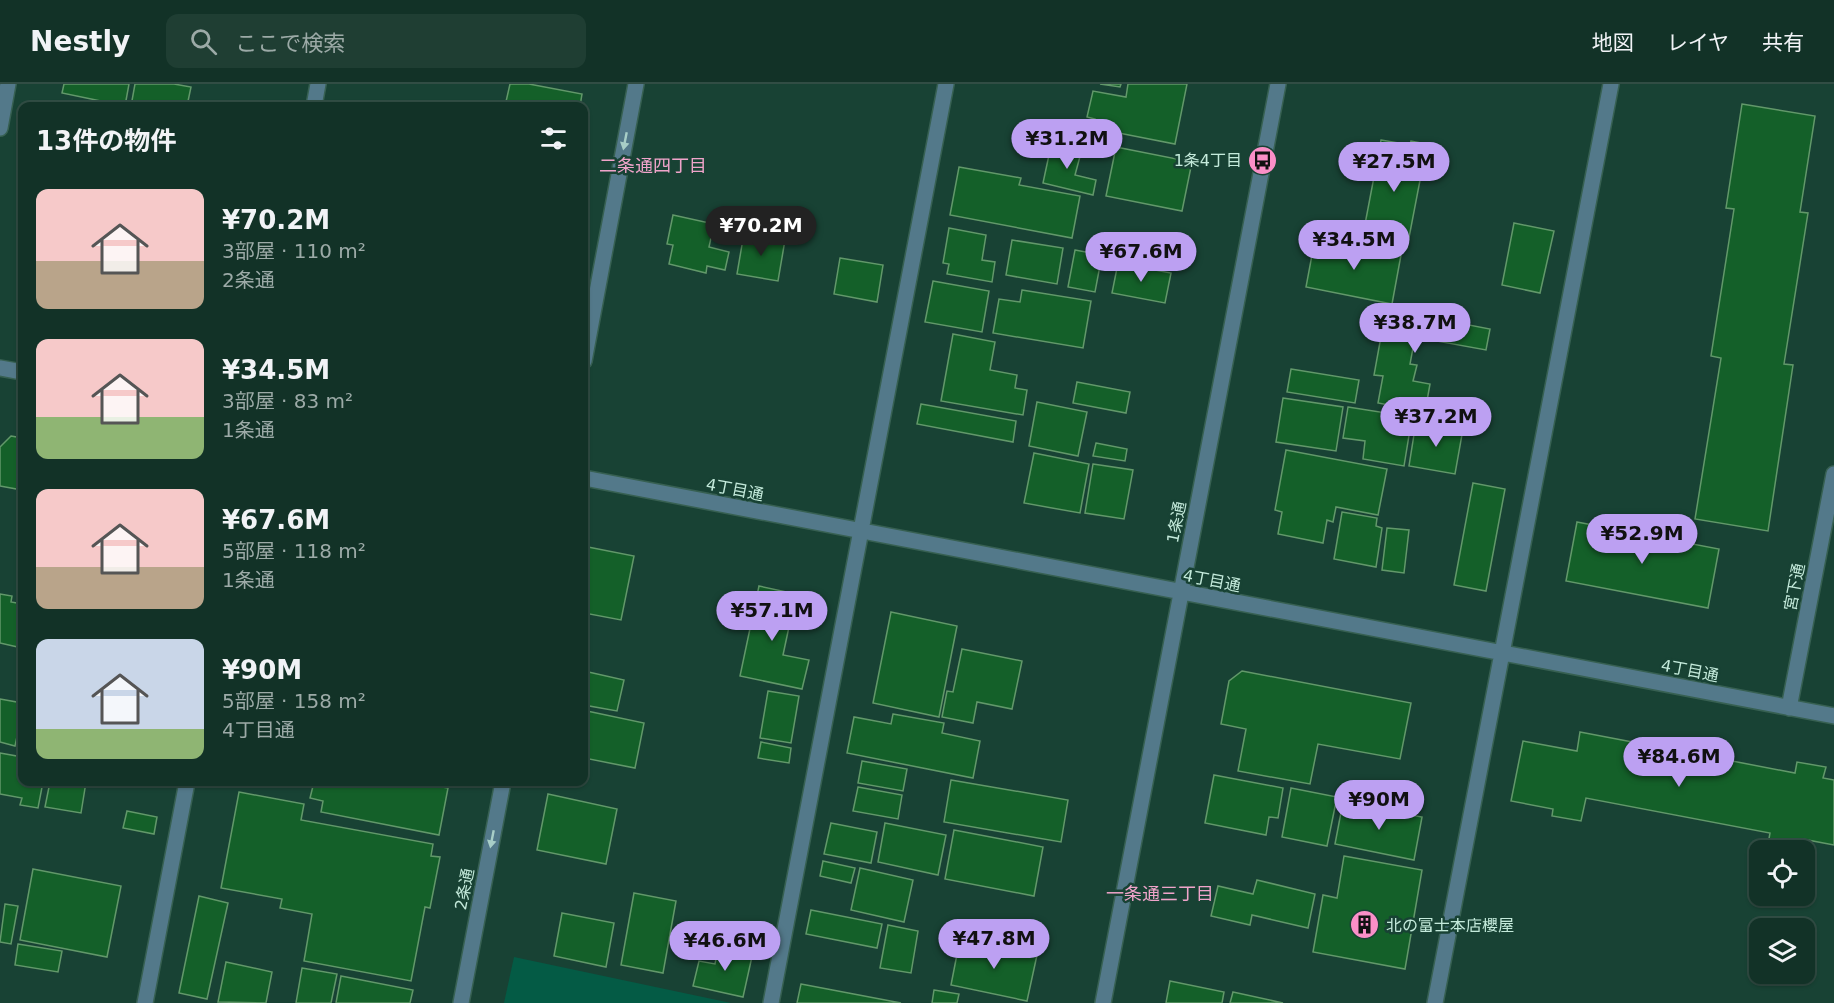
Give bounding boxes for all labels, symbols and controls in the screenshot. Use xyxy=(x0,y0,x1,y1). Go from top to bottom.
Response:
search box xyxy=(166,14,586,68)
text: Nestly xyxy=(30,25,130,58)
icon: search xyxy=(187,25,220,58)
text: ここで検索 xyxy=(235,31,345,56)
text: 地図 xyxy=(1592,31,1634,55)
text: レイヤ xyxy=(1667,31,1729,55)
text: 共有 xyxy=(1762,31,1804,55)
pin: ¥31.2M xyxy=(1018,119,1116,170)
icon: filters xyxy=(537,122,570,155)
text: 13件の物件 xyxy=(36,126,176,156)
text: ¥31.2M xyxy=(1025,126,1109,150)
one-way arrow xyxy=(620,132,629,151)
pin: ¥27.5M xyxy=(1345,142,1443,193)
bus stop icon: 1条4丁目 xyxy=(1247,144,1279,176)
text: ¥27.5M xyxy=(1352,149,1436,173)
place label: 1条4丁目 xyxy=(1174,151,1242,170)
district label: 二条通四丁目 xyxy=(599,155,707,176)
text: ¥70.2M xyxy=(222,205,330,235)
pin: ¥70.2M xyxy=(712,206,810,257)
icon: home xyxy=(84,213,156,285)
text: ¥70.2M xyxy=(719,213,803,237)
pin: ¥34.5M xyxy=(1305,220,1403,271)
text: ¥34.5M xyxy=(1312,227,1396,251)
pin: ¥67.6M xyxy=(1092,232,1190,283)
text: 3部屋 · 110 m² xyxy=(222,239,366,263)
text: ¥67.6M xyxy=(1099,239,1183,263)
text: 2条通 xyxy=(222,268,275,292)
pin: ¥38.7M xyxy=(1366,303,1464,354)
text: ¥38.7M xyxy=(1373,310,1457,334)
text: ¥34.5M xyxy=(222,355,330,385)
icon: home xyxy=(84,363,156,435)
text: 3部屋 · 83 m² xyxy=(222,389,353,413)
pin: ¥37.2M xyxy=(1387,397,1485,448)
text: ¥37.2M xyxy=(1394,404,1478,428)
text: 1条通 xyxy=(222,418,275,442)
street label: 4丁目通 xyxy=(705,475,765,504)
street label: 1条通 xyxy=(1163,500,1190,545)
text: ¥67.6M xyxy=(222,505,330,535)
icon: home xyxy=(84,513,156,585)
pin: ¥52.9M xyxy=(1593,514,1691,565)
text: ¥52.9M xyxy=(1600,521,1684,545)
text: 5部屋 · 118 m² xyxy=(222,539,366,563)
street label: 宮下通 xyxy=(1781,562,1808,612)
street label: 4丁目通 xyxy=(1182,566,1242,595)
text: 1条通 xyxy=(222,568,275,592)
pin: ¥57.1M xyxy=(723,591,821,642)
text: ¥57.1M xyxy=(730,598,814,622)
text: ¥90M xyxy=(222,655,302,685)
street label: 4丁目通 xyxy=(1660,656,1720,685)
icon: home xyxy=(84,663,156,735)
text: 5部屋 · 158 m² xyxy=(222,689,366,713)
text: 4丁目通 xyxy=(222,718,295,742)
pin: ¥84.6M xyxy=(1630,737,1728,788)
text: ¥84.6M xyxy=(1637,744,1721,768)
pin: ¥90M xyxy=(1343,780,1415,831)
text: ¥90M xyxy=(1348,787,1410,811)
one-way arrow xyxy=(487,830,496,849)
map controls xyxy=(1749,840,1815,984)
button: locate xyxy=(1749,840,1815,906)
street label: 2条通 xyxy=(451,867,478,912)
district label: 一条通三丁目 xyxy=(1106,883,1214,904)
building icon: 北の富士本店櫻屋 xyxy=(1349,909,1381,941)
place label: 北の富士本店櫻屋 xyxy=(1386,916,1514,935)
button: layers xyxy=(1749,918,1815,984)
pin: ¥47.8M xyxy=(945,919,1043,970)
pin: ¥46.6M xyxy=(676,921,774,972)
text: ¥47.8M xyxy=(952,926,1036,950)
text: ¥46.6M xyxy=(683,928,767,952)

